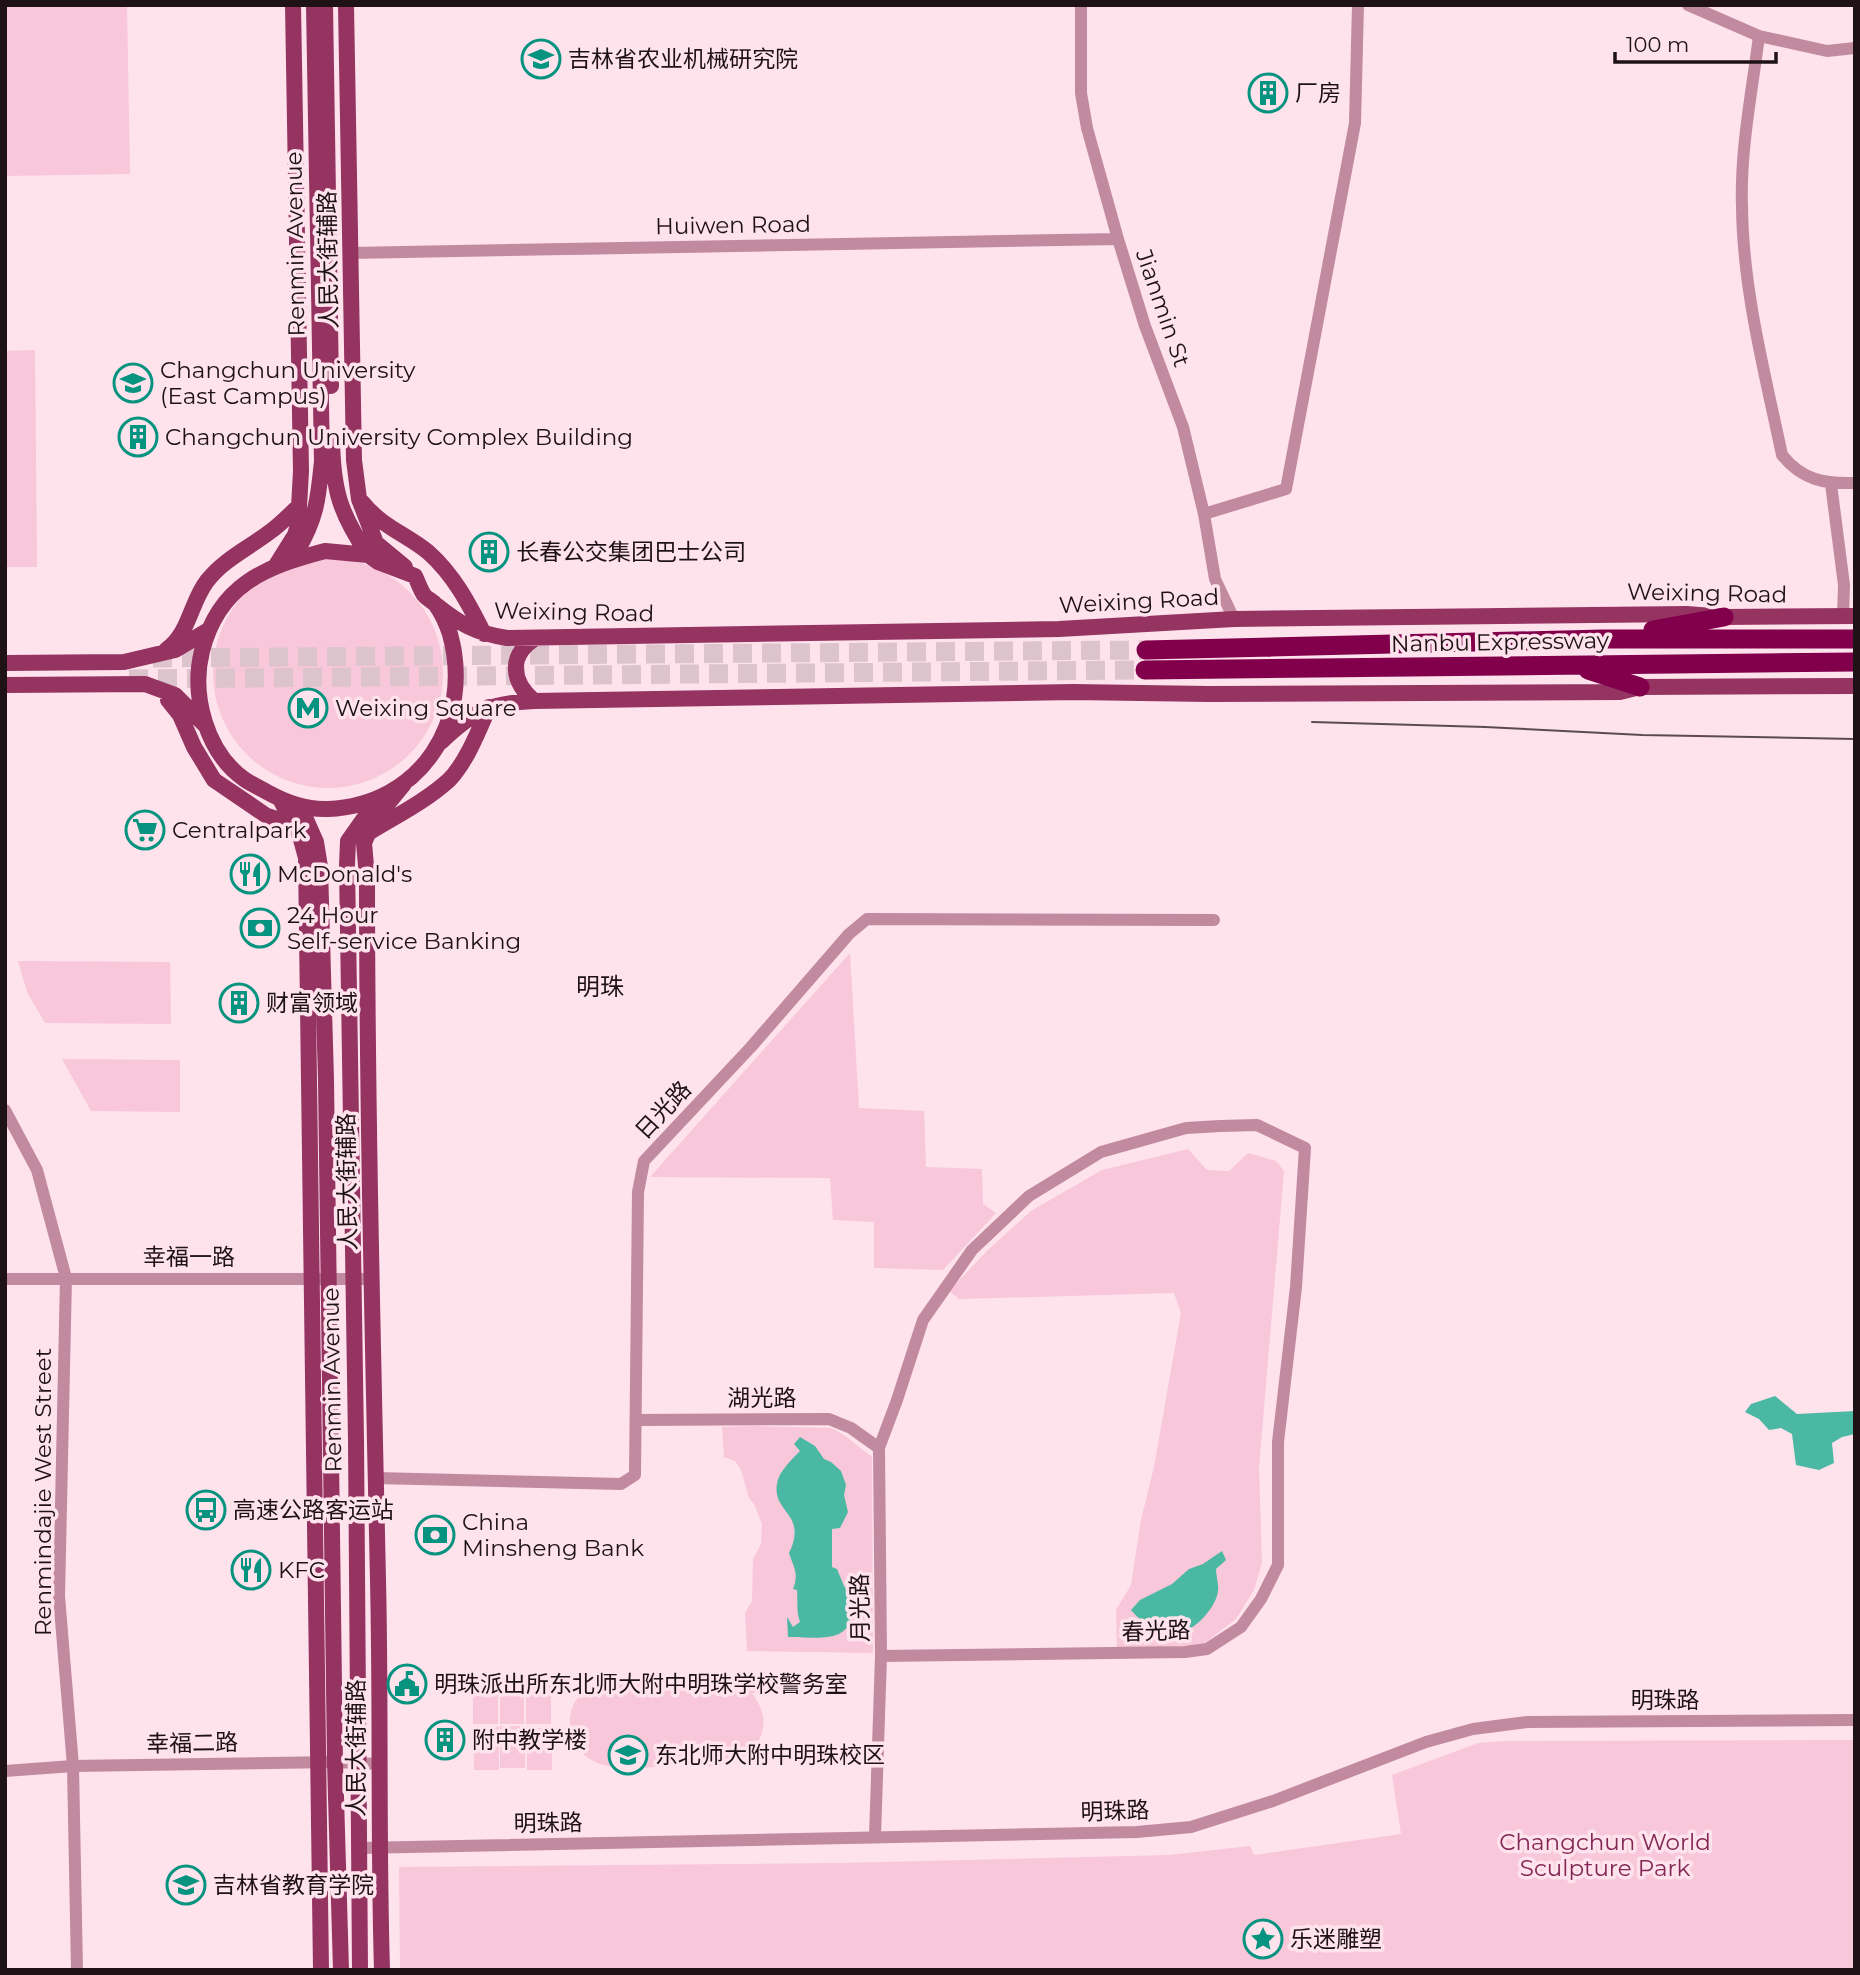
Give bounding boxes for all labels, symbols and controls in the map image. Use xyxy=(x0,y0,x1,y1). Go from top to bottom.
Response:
scale bar xyxy=(1615,21,1776,65)
text: 100 m xyxy=(1626,32,1689,57)
school or university icon: 吉林省农业机械研究院 xyxy=(520,38,562,80)
place label: 吉林省农业机械研究院 xyxy=(568,45,798,73)
building icon: 厂房 xyxy=(1247,72,1289,114)
place label: 厂房 xyxy=(1295,79,1341,107)
street label: Renmin Avenue xyxy=(279,151,311,337)
street label: 人民大街辅路 xyxy=(313,191,343,329)
street label: Huiwen Road xyxy=(655,210,811,240)
street label: Jianmin St xyxy=(1129,245,1196,370)
place label: Changchun University (East Campus) xyxy=(160,356,416,410)
school or university icon: Changchun University (East Campus) xyxy=(112,362,154,404)
building icon: Changchun University Complex Building xyxy=(117,416,159,458)
place label: Changchun University Complex Building xyxy=(165,423,633,451)
building icon: 长春公交集团巴士公司 xyxy=(468,531,510,573)
place label: 长春公交集团巴士公司 xyxy=(516,538,746,566)
street label: Weixing Road xyxy=(1627,578,1787,608)
street label: Weixing Road xyxy=(1058,583,1220,619)
street label: Weixing Road xyxy=(494,597,654,627)
street label: Nanbu Expressway xyxy=(1391,626,1610,658)
metro station icon: Weixing Square xyxy=(287,687,329,729)
place label: Weixing Square xyxy=(335,694,517,722)
supermarket icon: Centralpark xyxy=(124,809,166,851)
place label: Centralpark xyxy=(172,816,307,844)
restaurant icon: McDonald's xyxy=(229,853,271,895)
place label: McDonald's xyxy=(277,860,412,888)
place label: 24 Hour Self-service Banking xyxy=(287,901,521,955)
bank icon: 24 Hour Self-service Banking xyxy=(239,907,281,949)
district label: 明珠 xyxy=(576,972,624,1001)
building icon: 财富领域 xyxy=(218,982,260,1024)
place label: 财富领域 xyxy=(266,989,358,1017)
street label: 日光路 xyxy=(629,1075,697,1145)
street label: 人民大街辅路 xyxy=(332,1113,362,1251)
street label: 幸福一路 xyxy=(143,1243,235,1271)
street label: Renmin Avenue xyxy=(316,1287,348,1473)
street label: Renmindajie West Street xyxy=(29,1348,57,1636)
street label: 湖光路 xyxy=(728,1384,797,1412)
bus stop icon: 高速公路客运站 xyxy=(185,1489,227,1531)
place label: 高速公路客运站 xyxy=(233,1496,394,1524)
place label: China Minsheng Bank xyxy=(462,1508,644,1562)
bank icon: China Minsheng Bank xyxy=(414,1514,456,1556)
restaurant icon: KFC xyxy=(230,1549,272,1591)
place label: KFC xyxy=(278,1556,325,1584)
street label: 月光路 xyxy=(845,1573,875,1643)
street label: 春光路 xyxy=(1121,1616,1191,1646)
public building icon: 明珠派出所东北师大附中明珠学校警务室 xyxy=(386,1663,428,1705)
place label: 明珠派出所东北师大附中明珠学校警务室 xyxy=(434,1670,848,1698)
street label: 人民大街辅路 xyxy=(342,1679,370,1817)
street label: 明珠路 xyxy=(1631,1686,1700,1714)
building icon: 附中教学楼 xyxy=(424,1719,466,1761)
place label: 附中教学楼 xyxy=(472,1726,587,1754)
street label: 幸福二路 xyxy=(146,1728,238,1758)
school or university icon: 东北师大附中明珠校区 xyxy=(607,1734,649,1776)
place label: 东北师大附中明珠校区 xyxy=(655,1741,885,1769)
street label: 明珠路 xyxy=(1080,1796,1150,1826)
street label: 明珠路 xyxy=(513,1808,583,1838)
park label: Changchun World Sculpture Park xyxy=(1499,1828,1711,1882)
school or university icon: 吉林省教育学院 xyxy=(165,1864,207,1906)
place label: 吉林省教育学院 xyxy=(213,1871,374,1899)
place icon: 乐迷雕塑 xyxy=(1242,1918,1284,1960)
place label: 乐迷雕塑 xyxy=(1290,1925,1382,1953)

